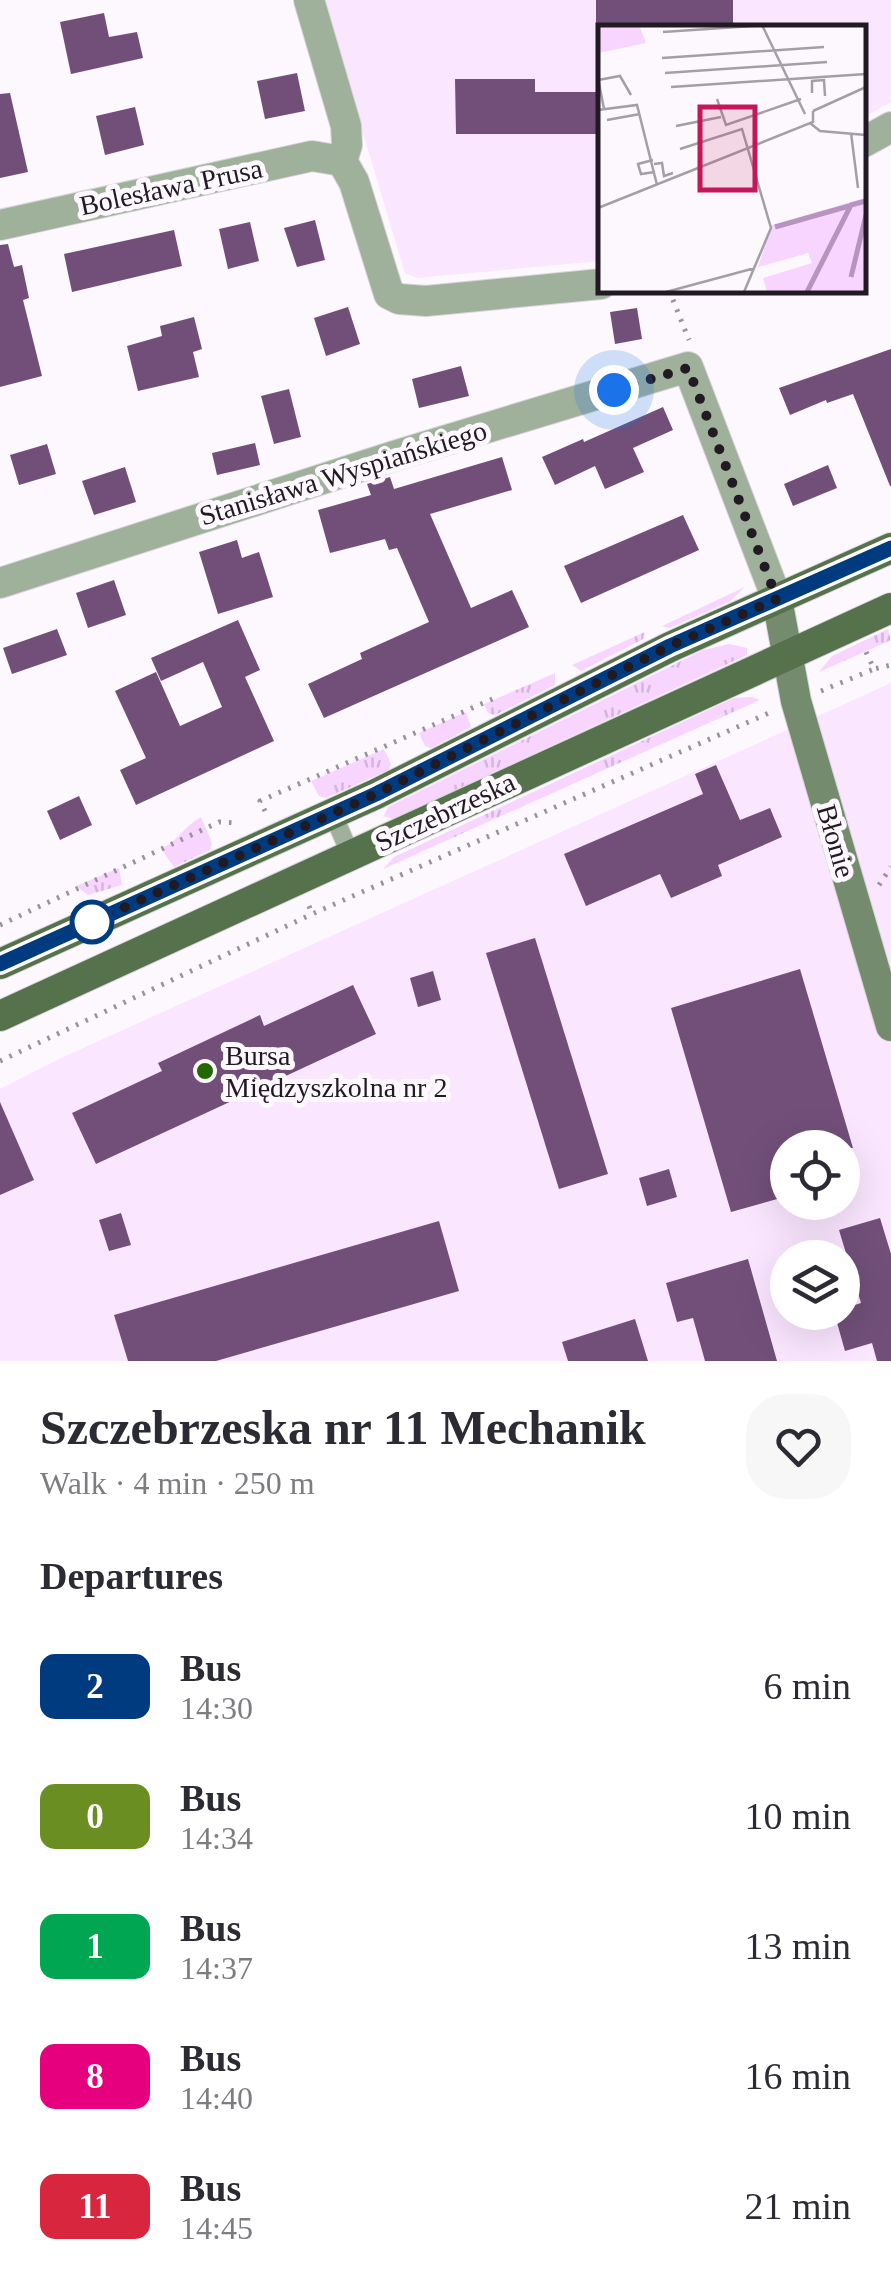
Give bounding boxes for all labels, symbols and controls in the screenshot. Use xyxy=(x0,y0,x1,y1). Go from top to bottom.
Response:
inset map xyxy=(598,25,866,292)
street label: Bolesława Prusa xyxy=(77,152,266,221)
your location xyxy=(589,365,639,415)
street label: Stanisława Wyspiańskiego xyxy=(196,415,490,531)
street label: Szczebrzeska xyxy=(370,766,520,858)
street label: Błonie xyxy=(811,801,861,881)
unlabelled marker xyxy=(71,901,113,943)
place label: Bursa Międzyszkolna nr 2 xyxy=(225,1040,447,1103)
marker: Bursa Międzyszkolna nr 2 xyxy=(194,1060,216,1082)
map controls xyxy=(770,1130,860,1330)
button: locate xyxy=(770,1130,860,1220)
button: layers xyxy=(770,1240,860,1330)
button: heart xyxy=(746,1394,851,1499)
text: Szczebrzeska nr 11 Mechanik xyxy=(40,1401,646,1454)
text: Walk · 4 min · 250 m xyxy=(40,1465,315,1501)
text: Departures xyxy=(40,1555,223,1597)
text: Bus xyxy=(180,1647,241,1689)
text: 6 min xyxy=(763,1665,851,1707)
text: 2 xyxy=(86,1667,104,1706)
text: 14:30 xyxy=(180,1690,253,1726)
text: Bus xyxy=(180,1777,241,1819)
text: 10 min xyxy=(744,1795,851,1837)
text: 0 xyxy=(86,1797,104,1836)
text: 14:34 xyxy=(180,1820,253,1856)
text: Bus xyxy=(180,1907,241,1949)
text: 13 min xyxy=(744,1925,851,1967)
text: 1 xyxy=(86,1927,104,1966)
text: 14:37 xyxy=(180,1950,253,1986)
text: Bus xyxy=(180,2037,241,2079)
text: 16 min xyxy=(744,2055,851,2097)
text: 8 xyxy=(86,2057,104,2096)
text: 14:40 xyxy=(180,2080,253,2116)
text: Bus xyxy=(180,2167,241,2209)
text: 21 min xyxy=(744,2185,851,2227)
text: 11 xyxy=(78,2187,112,2226)
text: 14:45 xyxy=(180,2210,253,2246)

